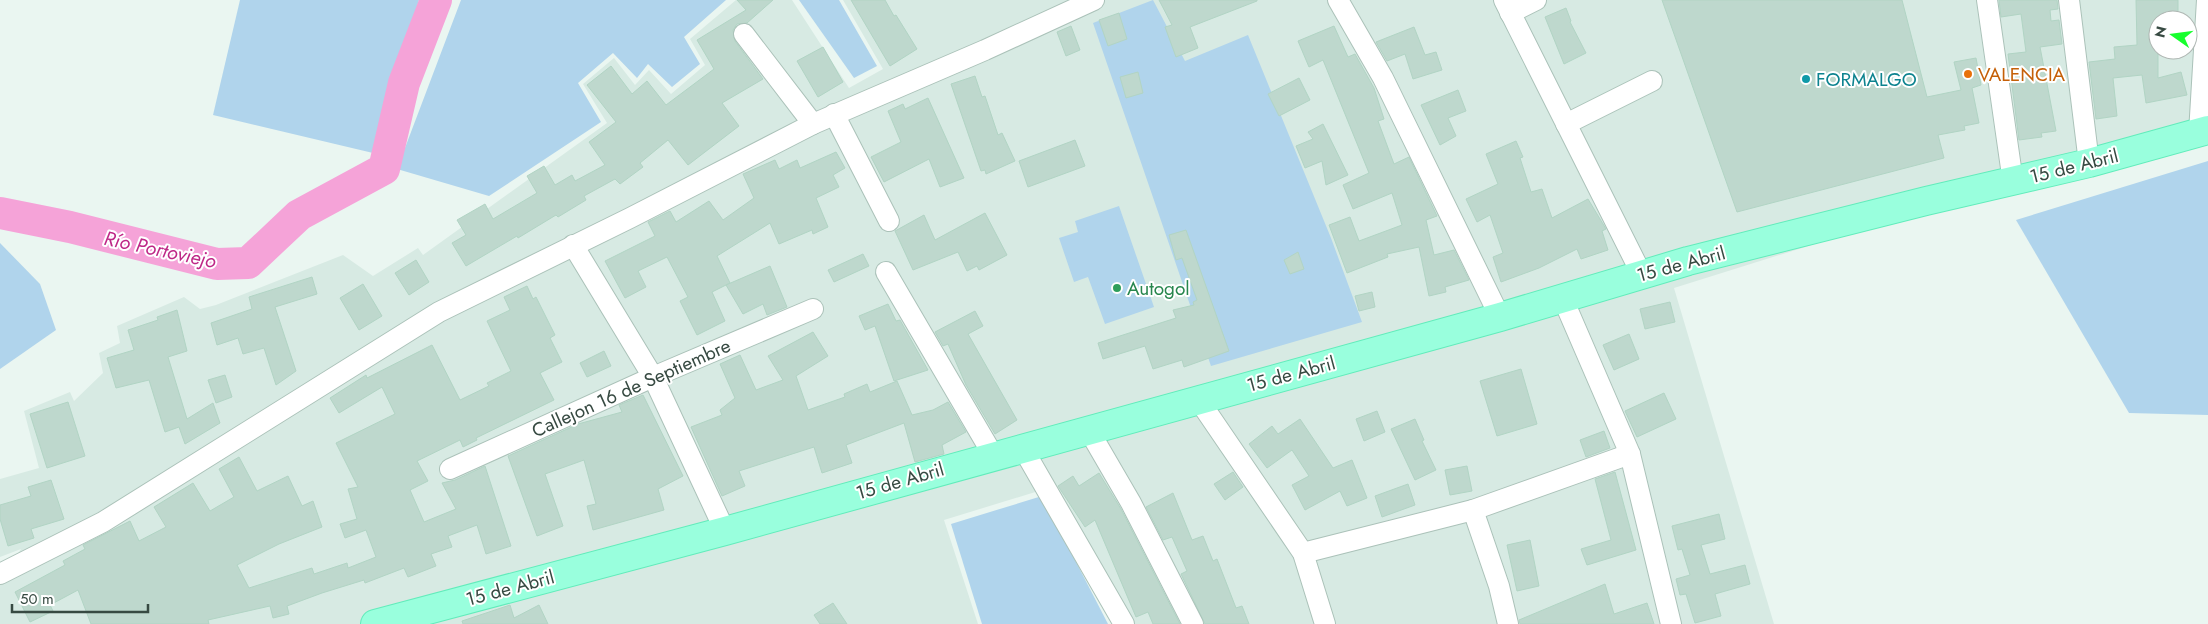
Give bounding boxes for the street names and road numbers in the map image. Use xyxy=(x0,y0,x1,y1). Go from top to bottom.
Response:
street label: 15 de Abril xyxy=(2027,142,2121,190)
street label: 15 de Abril xyxy=(1634,239,1728,289)
street label: Callejon 16 de Septiembre xyxy=(527,332,735,444)
street label: 15 de Abril xyxy=(1244,349,1338,399)
street label: 15 de Abril xyxy=(853,456,947,506)
street label: 15 de Abril xyxy=(463,563,557,613)

